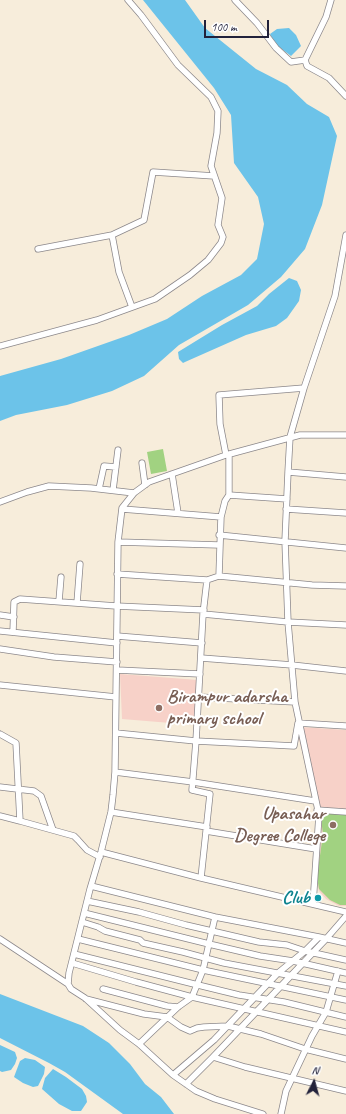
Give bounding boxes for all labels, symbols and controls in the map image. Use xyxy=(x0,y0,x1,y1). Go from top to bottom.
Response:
scale bar xyxy=(206,12,271,38)
text: 100 m xyxy=(211,19,237,35)
place label: Birampur adarsha primary school xyxy=(167,686,287,730)
marker: Birampur adarsha primary school xyxy=(154,703,164,713)
place label: Upasahar Degree College xyxy=(234,803,325,847)
marker: Upasahar Degree College xyxy=(328,820,338,830)
place label: Club xyxy=(282,887,310,909)
marker: Club xyxy=(313,893,323,903)
north arrow xyxy=(294,1062,334,1102)
text: N xyxy=(311,1063,319,1077)

